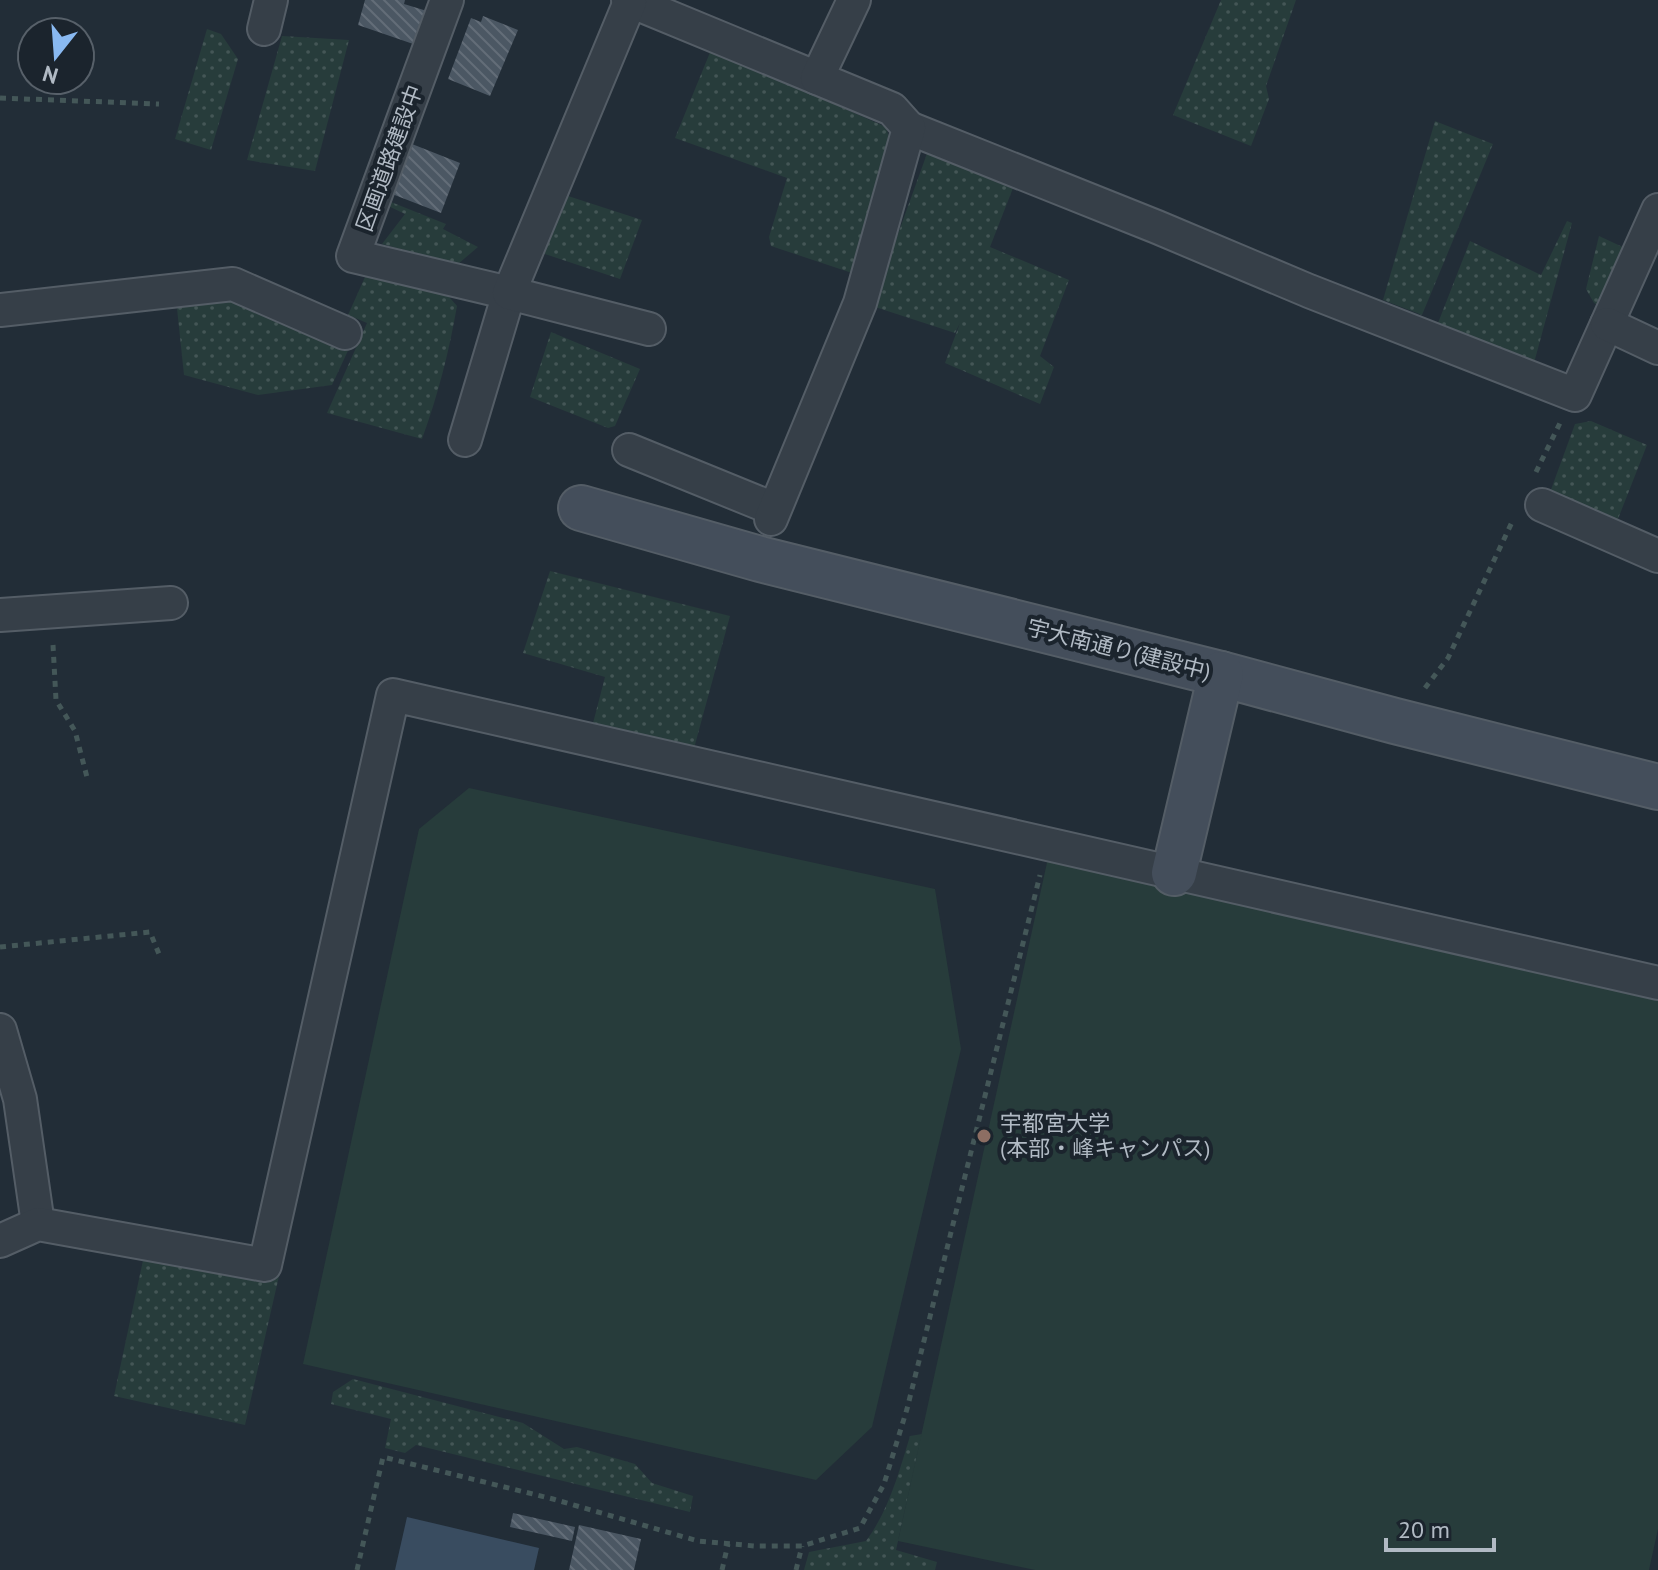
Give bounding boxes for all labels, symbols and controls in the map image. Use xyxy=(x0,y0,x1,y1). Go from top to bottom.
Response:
north arrow xyxy=(16,16,96,96)
text: N xyxy=(39,60,61,91)
street label: 区画道路建設中 xyxy=(350,81,428,235)
street label: 宇大南通り(建設中) xyxy=(1024,613,1214,685)
place label: 宇都宮大学 (本部・峰キャンパス) xyxy=(1000,1109,1210,1162)
marker: 宇都宮大学 (本部・峰キャンパス) xyxy=(975,1127,993,1145)
scale bar xyxy=(1386,1502,1494,1552)
text: 20 m xyxy=(1398,1514,1450,1545)

